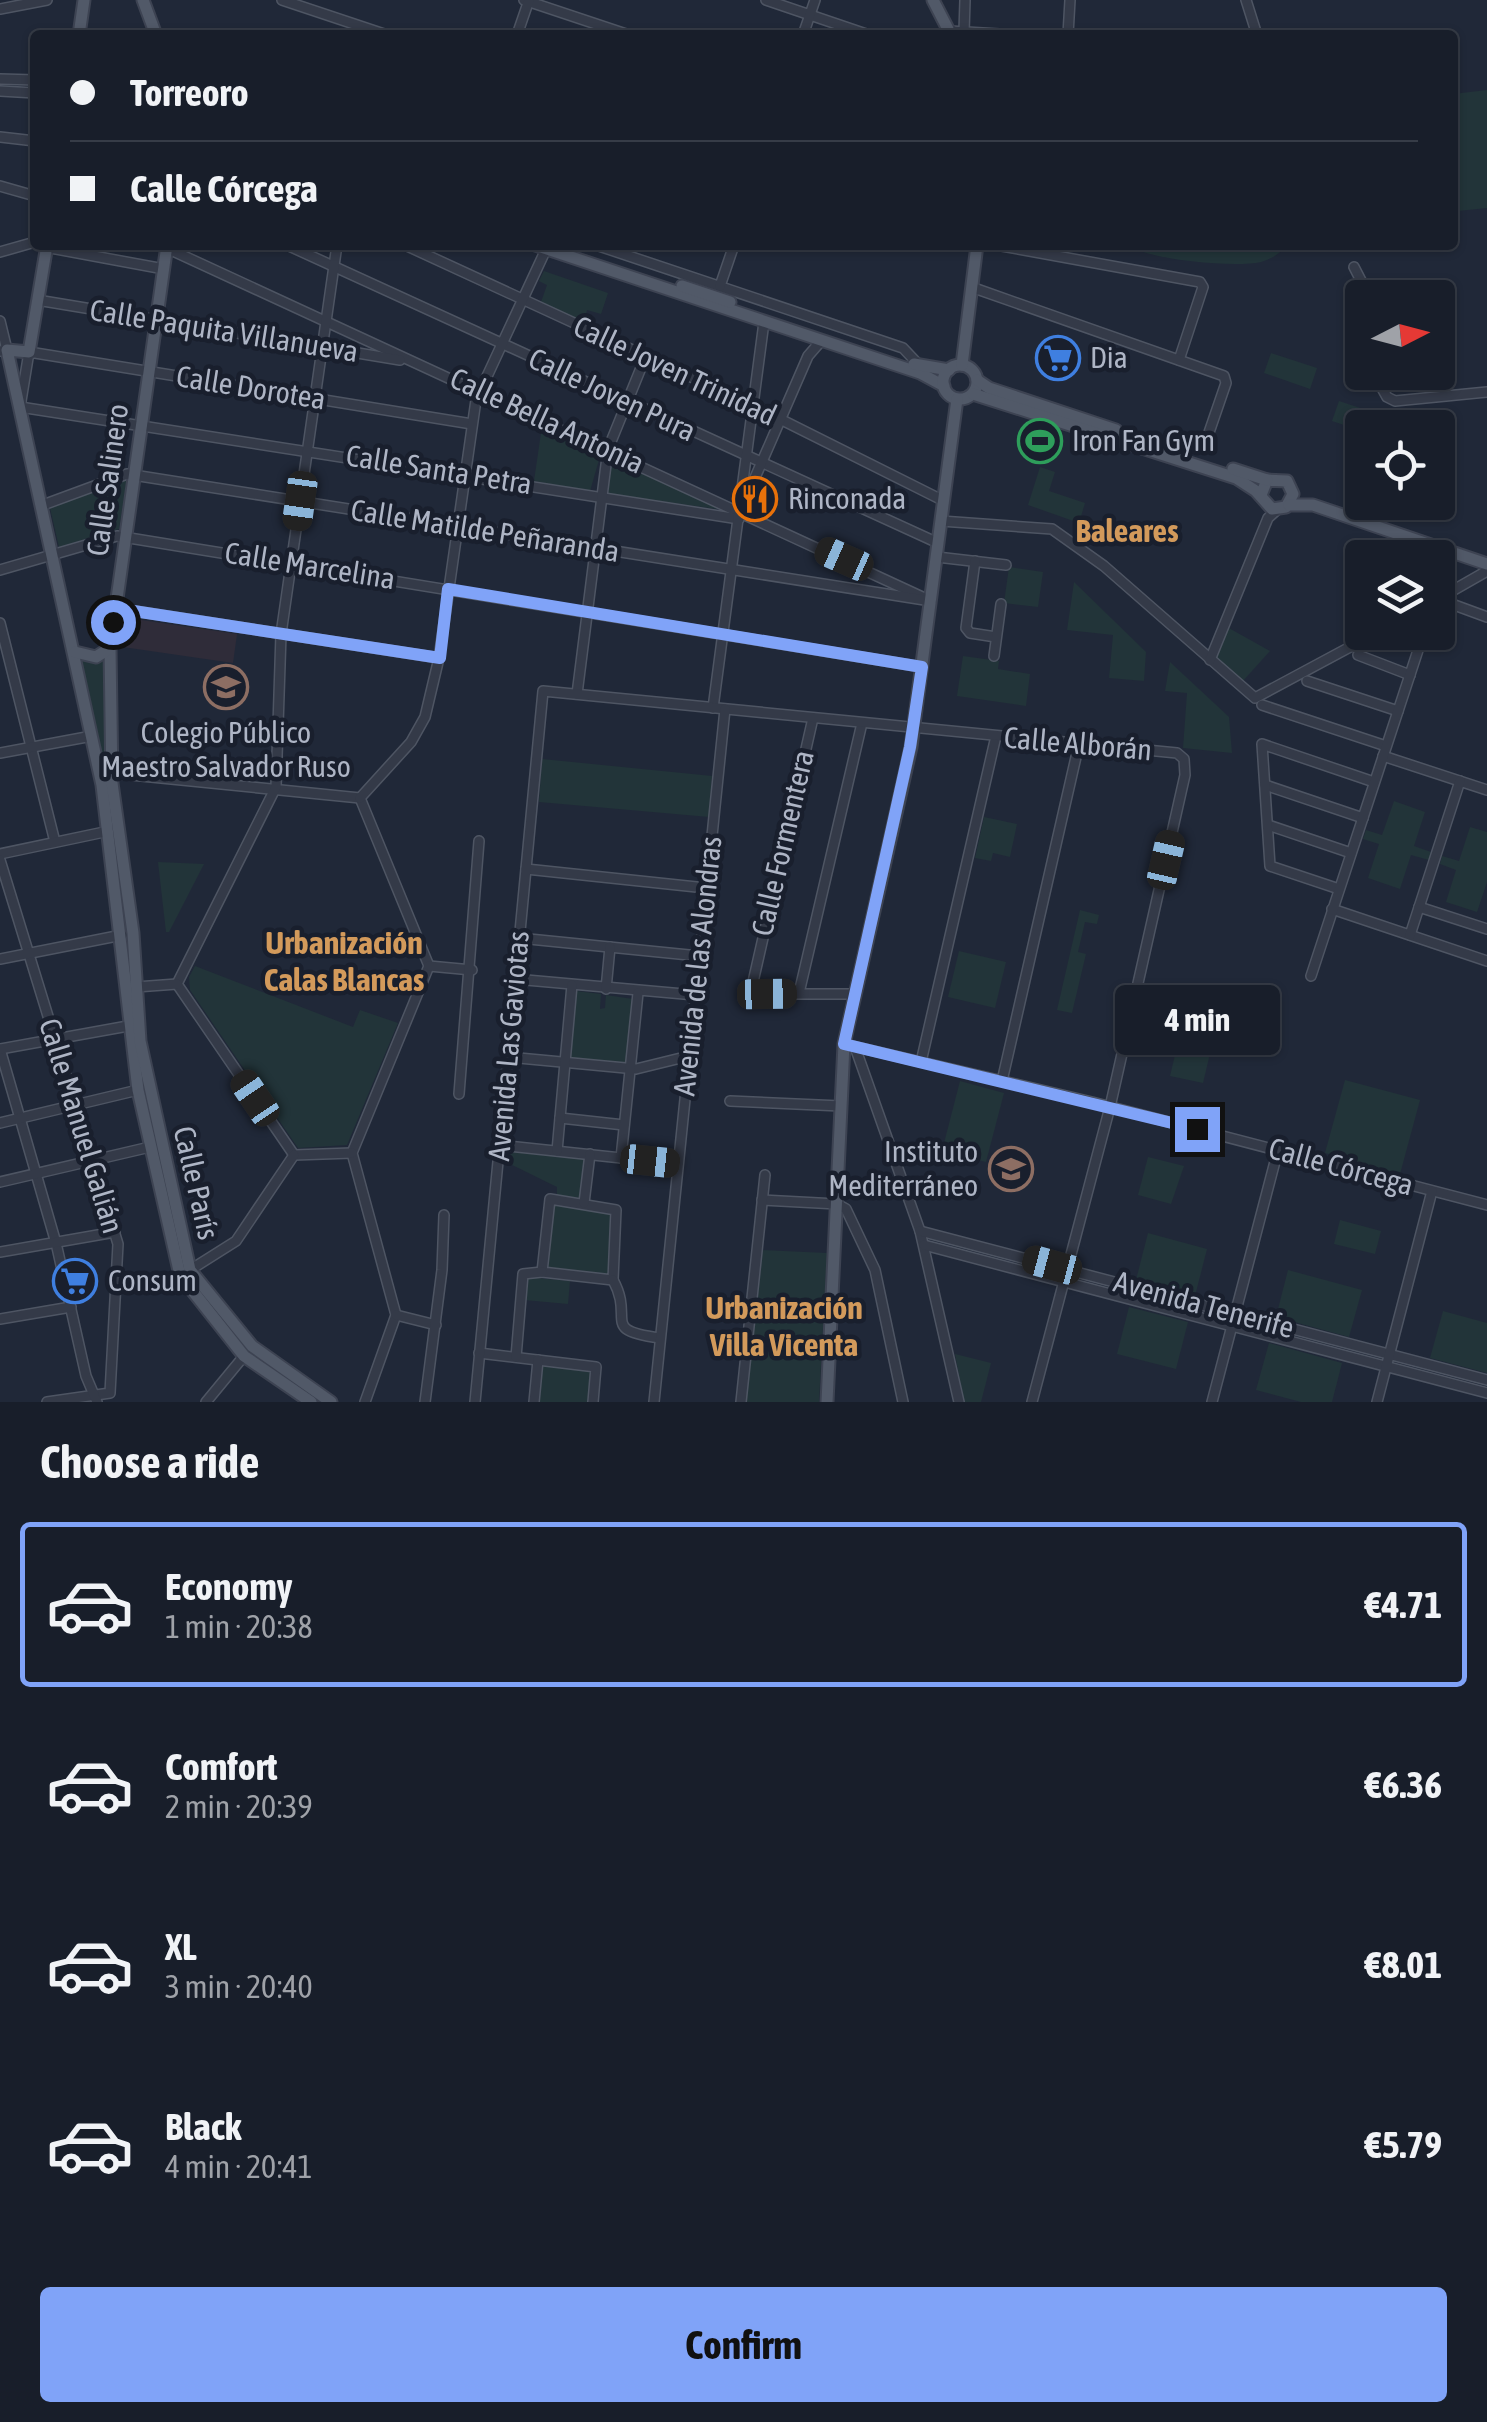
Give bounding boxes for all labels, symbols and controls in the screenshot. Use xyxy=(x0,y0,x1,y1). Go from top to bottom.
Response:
text: Torreoro xyxy=(130,71,249,114)
text: Calle Córcega xyxy=(130,167,318,210)
north arrow xyxy=(1345,280,1455,390)
map controls xyxy=(1345,280,1455,650)
street label: Calle Paquita Villanueva xyxy=(88,292,361,368)
street label: Calle Joven Trinidad xyxy=(569,308,782,432)
supermarket icon: Dia xyxy=(1035,335,1081,381)
place label: Dia xyxy=(1090,340,1128,374)
street label: Calle Joven Pura xyxy=(524,341,701,448)
street label: Calle Dorotea xyxy=(174,358,328,416)
street label: Calle Bella Antonia xyxy=(445,360,650,480)
street label: Calle Salinero xyxy=(80,402,135,558)
button: locate xyxy=(1345,410,1455,520)
sports icon: Iron Fan Gym xyxy=(1017,418,1063,464)
place label: Iron Fan Gym xyxy=(1072,423,1215,457)
street label: Calle Santa Petra xyxy=(344,438,534,500)
car xyxy=(281,469,319,533)
restaurant icon: Rinconada xyxy=(732,476,778,522)
place label: Rinconada xyxy=(788,481,906,515)
street label: Calle Matilde Peñaranda xyxy=(348,492,622,568)
district label: Baleares xyxy=(1076,512,1178,549)
car xyxy=(810,533,878,585)
street label: Calle Marcelina xyxy=(223,535,398,595)
button: layers xyxy=(1345,540,1455,650)
route start xyxy=(91,600,136,645)
school or university icon: Colegio Público Maestro Salvador Ruso xyxy=(203,664,249,710)
place label: Colegio Público Maestro Salvador Ruso xyxy=(101,715,351,783)
street label: Calle Alborán xyxy=(1003,720,1154,766)
street label: Calle Formentera xyxy=(744,747,820,939)
car xyxy=(1145,827,1187,893)
street label: Avenida de las Alondras xyxy=(666,834,728,1097)
district label: Urbanización Calas Blancas xyxy=(264,924,424,998)
street label: Avenida Las Gaviotas xyxy=(481,929,535,1162)
car xyxy=(737,978,797,1010)
callout: 4 min xyxy=(1114,984,1280,1054)
text: 4 min xyxy=(1165,1001,1230,1038)
street label: Calle Manuel Galián xyxy=(33,1014,131,1237)
car xyxy=(226,1065,284,1131)
route end xyxy=(1175,1107,1220,1152)
street label: Calle París xyxy=(167,1123,226,1243)
street label: Calle Córcega xyxy=(1265,1130,1417,1202)
place label: Instituto Mediterráneo xyxy=(828,1134,978,1202)
car xyxy=(619,1143,681,1179)
school or university icon: Instituto Mediterráneo xyxy=(988,1146,1034,1192)
car xyxy=(1019,1243,1085,1287)
supermarket icon: Consum xyxy=(52,1258,98,1304)
place label: Consum xyxy=(108,1263,197,1297)
street label: Avenida Tenerife xyxy=(1111,1264,1298,1344)
district label: Urbanización Villa Vicenta xyxy=(705,1289,863,1363)
text: Choose a ride xyxy=(40,1436,259,1488)
icon: car xyxy=(45,1560,135,1650)
text: Economy xyxy=(165,1565,292,1608)
text: €4.71 xyxy=(1365,1583,1442,1626)
text: 1 min · 20:38 xyxy=(165,1608,312,1645)
icon: car xyxy=(45,1740,135,1830)
text: Comfort xyxy=(165,1745,277,1788)
text: €6.36 xyxy=(1365,1763,1442,1806)
text: 2 min · 20:39 xyxy=(165,1788,312,1825)
icon: car xyxy=(45,1920,135,2010)
text: XL xyxy=(165,1925,197,1968)
text: €8.01 xyxy=(1365,1943,1442,1986)
text: 3 min · 20:40 xyxy=(165,1968,312,2005)
icon: car xyxy=(45,2100,135,2190)
text: Black xyxy=(165,2105,242,2148)
text: €5.79 xyxy=(1365,2123,1442,2166)
text: 4 min · 20:41 xyxy=(165,2148,312,2185)
button: Confirm xyxy=(40,2287,1447,2402)

